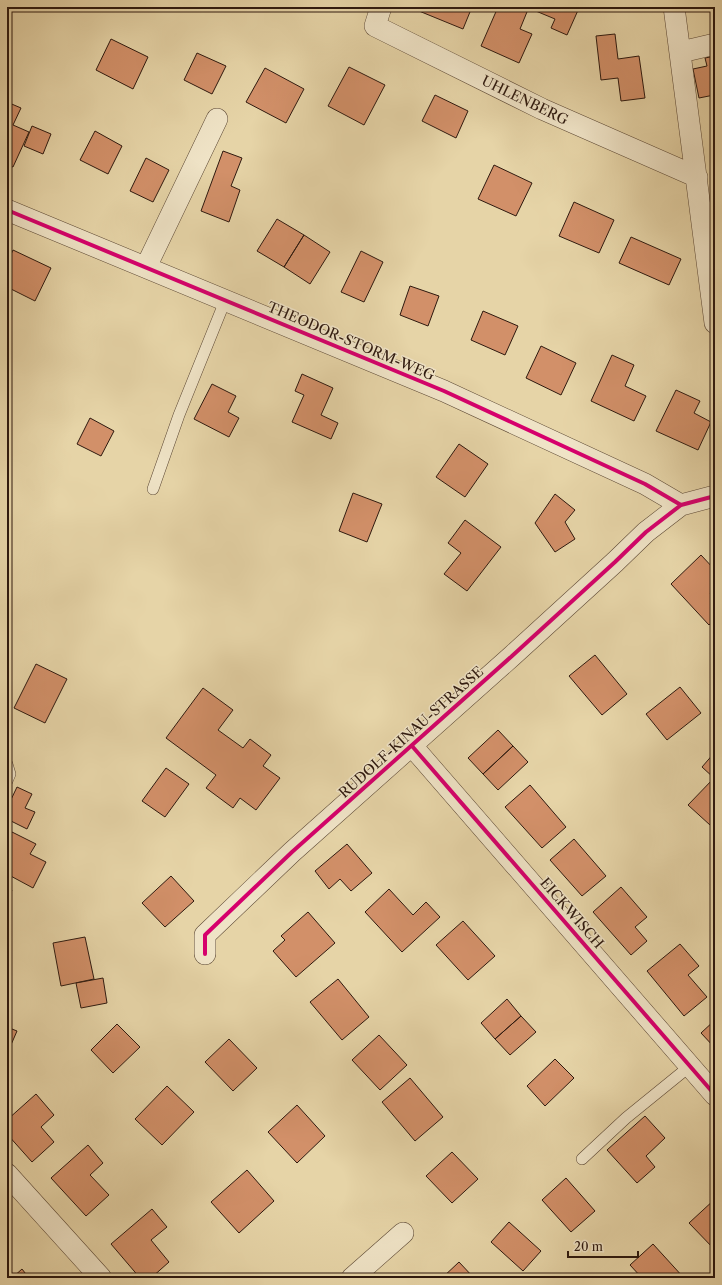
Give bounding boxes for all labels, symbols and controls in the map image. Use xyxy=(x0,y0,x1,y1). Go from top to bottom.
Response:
street label: UHLENBERG xyxy=(479,71,571,129)
street label: THEODOR-STORM-WEG xyxy=(265,298,437,384)
street label: RUDOLF-KINAU-STRASSE xyxy=(335,662,487,802)
street label: EICKWISCH xyxy=(536,874,608,952)
scale bar xyxy=(568,1233,638,1259)
text: 20 m xyxy=(574,1239,603,1254)

